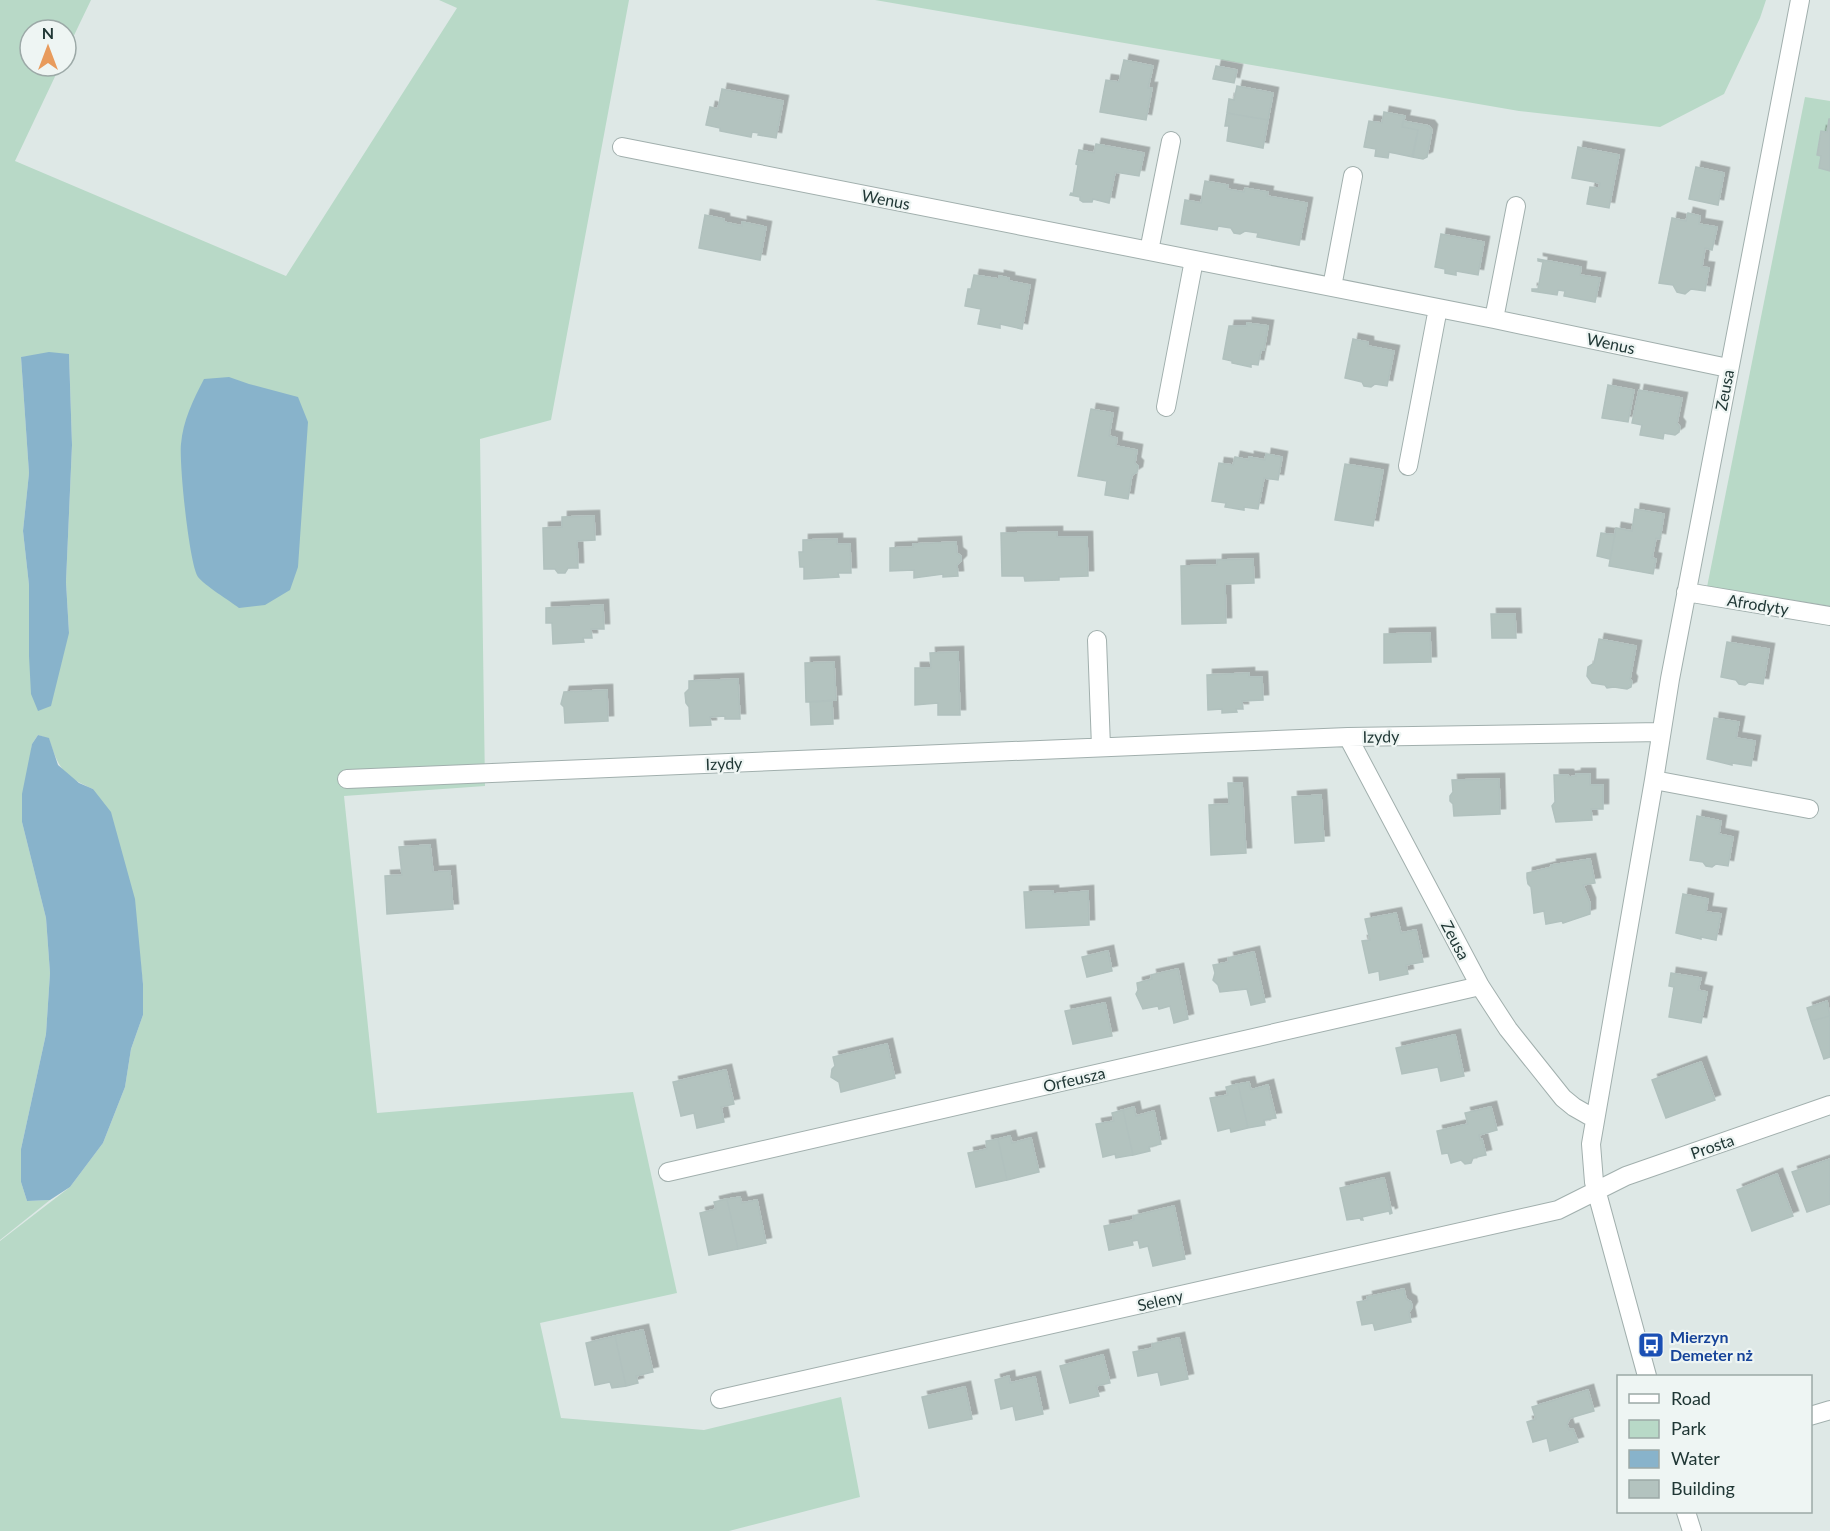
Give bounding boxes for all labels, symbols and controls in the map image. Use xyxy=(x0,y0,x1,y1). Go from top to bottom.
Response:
north arrow xyxy=(18,18,78,78)
text: N xyxy=(42,23,54,42)
street label: Wenus xyxy=(860,185,912,213)
street label: Wenus xyxy=(1585,329,1637,357)
street label: Zeusa xyxy=(1711,368,1737,412)
street label: Afrodyty xyxy=(1726,590,1791,618)
street label: Izydy xyxy=(1362,726,1400,746)
street label: Izydy xyxy=(705,753,743,773)
street label: Zeusa xyxy=(1438,917,1474,963)
street label: Orfeusza xyxy=(1041,1063,1107,1095)
street label: Prosta xyxy=(1688,1130,1736,1162)
street label: Seleny xyxy=(1135,1285,1185,1314)
place label: Mierzyn Demeter nż xyxy=(1670,1327,1753,1364)
bus stop icon: Mierzyn Demeter nż xyxy=(1636,1330,1666,1360)
legend xyxy=(1617,1375,1812,1513)
text: Road xyxy=(1671,1387,1711,1409)
text: Park xyxy=(1671,1417,1707,1439)
text: Water xyxy=(1671,1447,1720,1469)
text: Building xyxy=(1671,1477,1735,1499)

